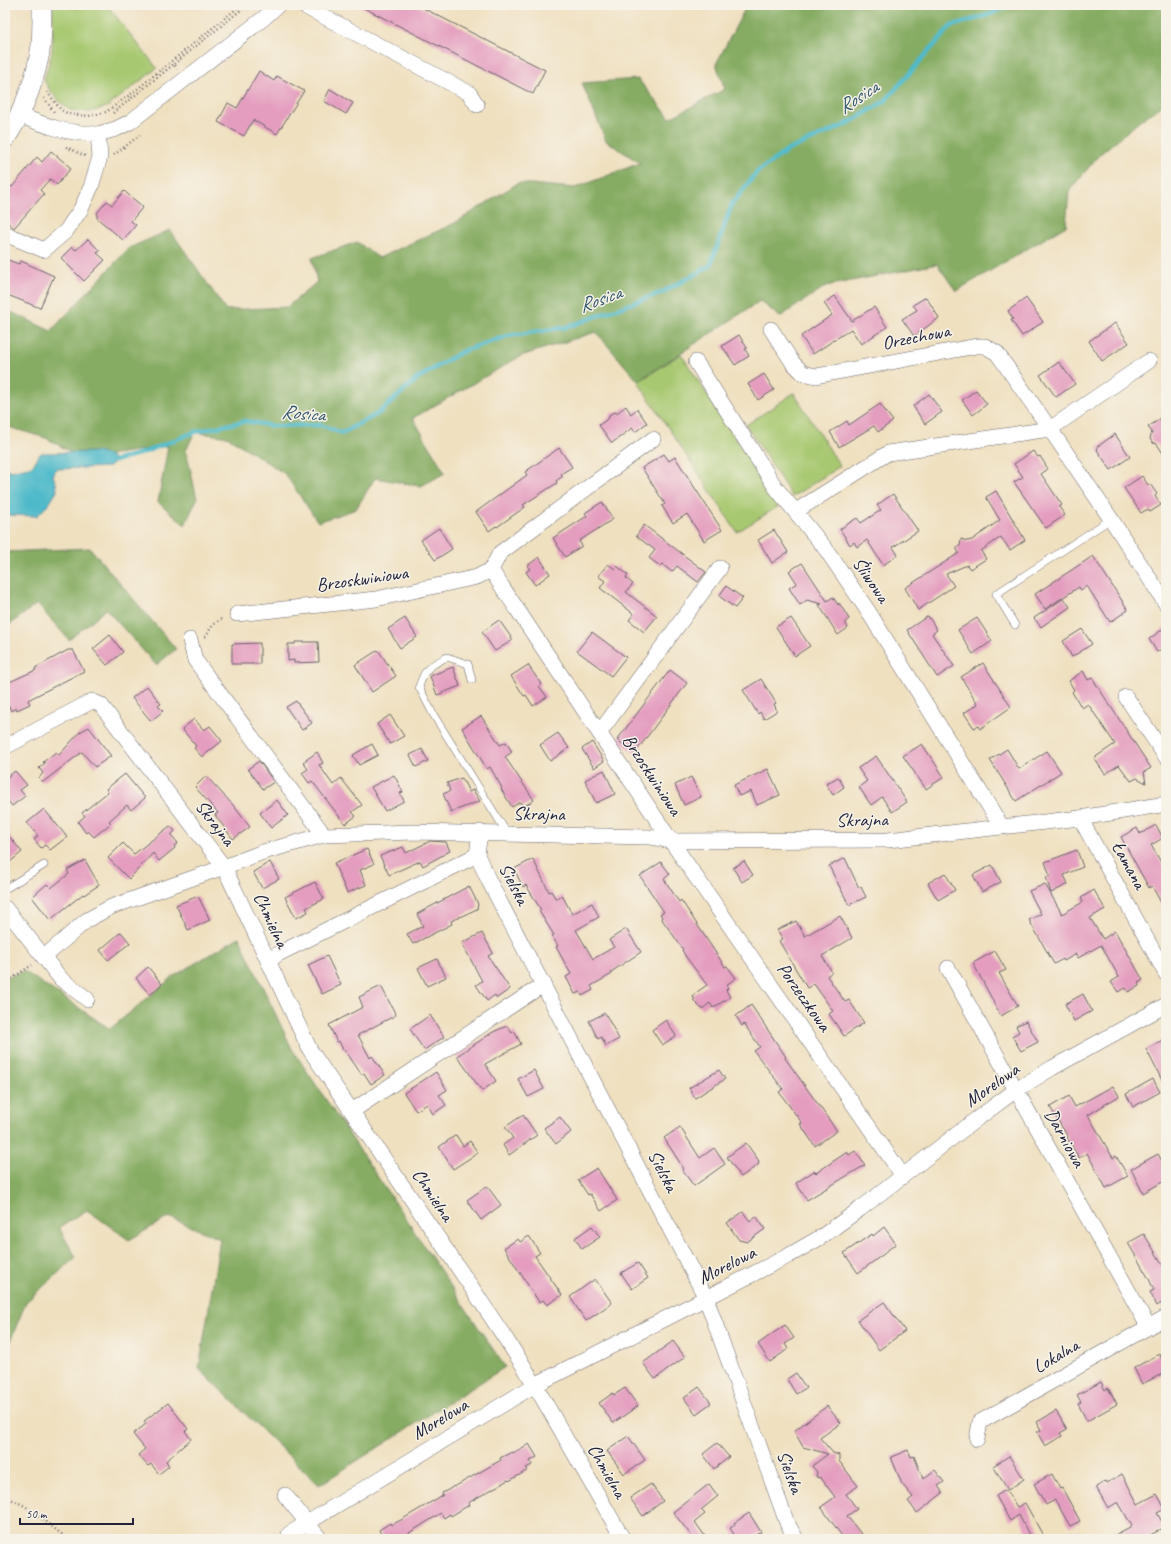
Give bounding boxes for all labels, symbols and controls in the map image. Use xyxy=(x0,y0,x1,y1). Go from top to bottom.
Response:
water label: Rosica xyxy=(833,73,885,119)
water label: Rosica xyxy=(575,279,627,318)
street label: Orzechowa xyxy=(880,318,954,355)
water label: Rosica xyxy=(280,399,328,427)
street label: Śliwowa xyxy=(847,552,896,609)
street label: Brzoskwiniowa xyxy=(315,561,411,597)
street label: Brzoskwiniowa xyxy=(617,730,688,821)
street label: Skrajna xyxy=(190,795,241,852)
street label: Skrajna xyxy=(513,802,566,826)
street label: Skrajna xyxy=(836,808,889,832)
street label: Łamana xyxy=(1106,837,1153,895)
street label: Sielska xyxy=(493,859,536,911)
street label: Chmielna xyxy=(248,888,295,954)
street label: Porzeczkowa xyxy=(772,958,837,1038)
street label: Morelowa xyxy=(960,1057,1025,1112)
street label: Darniowa xyxy=(1039,1105,1092,1173)
street label: Sielska xyxy=(642,1146,685,1198)
street label: Chmielna xyxy=(407,1164,461,1228)
street label: Morelowa xyxy=(694,1240,761,1290)
street label: Lokalna xyxy=(1029,1332,1085,1379)
street label: Morelowa xyxy=(407,1392,474,1445)
street label: Chmielna xyxy=(582,1440,633,1504)
street label: Sielska xyxy=(771,1447,810,1499)
scale bar xyxy=(20,1500,133,1526)
text: 50 m xyxy=(26,1506,48,1522)

